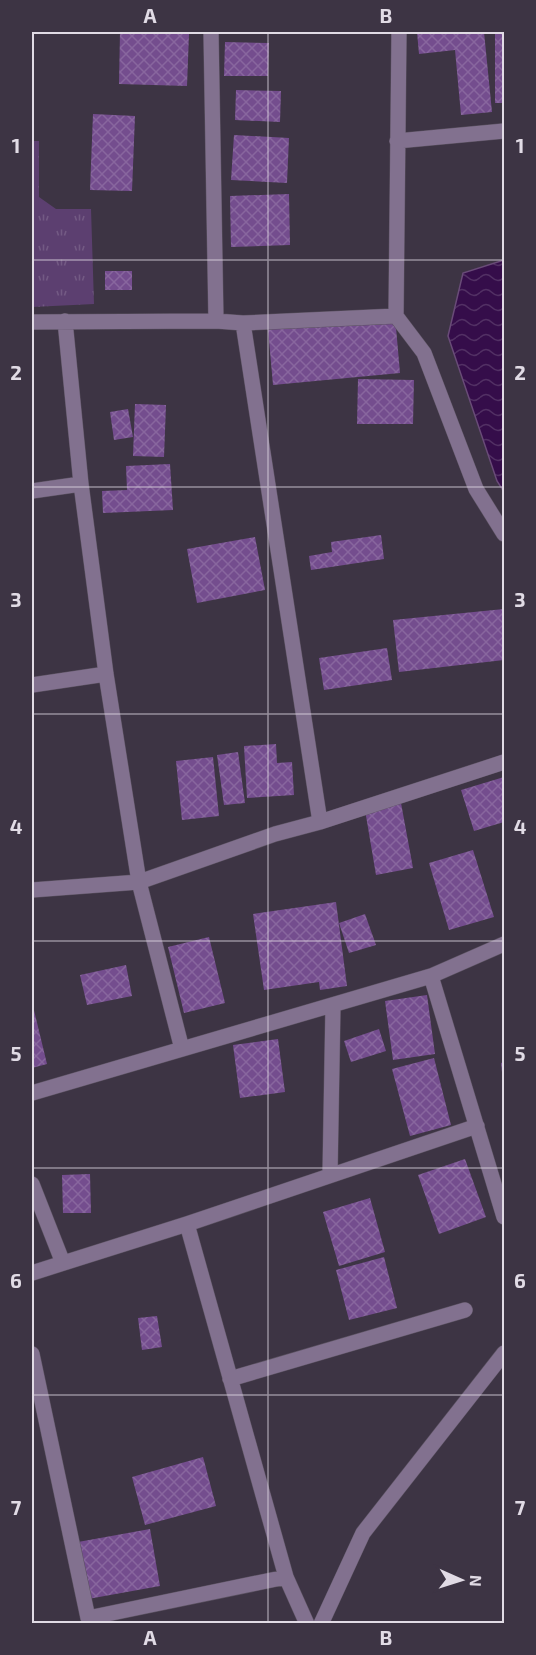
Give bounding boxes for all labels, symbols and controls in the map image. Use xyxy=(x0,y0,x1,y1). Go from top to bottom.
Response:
text: A xyxy=(143,3,157,27)
text: B xyxy=(380,3,392,27)
text: 1 xyxy=(12,133,20,157)
text: 1 xyxy=(516,133,524,157)
text: 2 xyxy=(10,360,22,384)
text: 2 xyxy=(514,360,526,384)
text: 3 xyxy=(10,587,22,611)
text: 3 xyxy=(514,587,526,611)
text: 4 xyxy=(10,814,23,838)
text: 4 xyxy=(514,814,527,838)
text: 5 xyxy=(10,1041,22,1065)
text: 5 xyxy=(514,1041,526,1065)
text: 6 xyxy=(10,1268,22,1292)
text: 6 xyxy=(514,1268,526,1292)
text: 7 xyxy=(11,1495,22,1519)
text: 7 xyxy=(515,1495,526,1519)
north arrow xyxy=(431,1550,491,1610)
text: N xyxy=(467,1575,486,1587)
text: A xyxy=(143,1625,157,1649)
text: B xyxy=(380,1625,392,1649)

